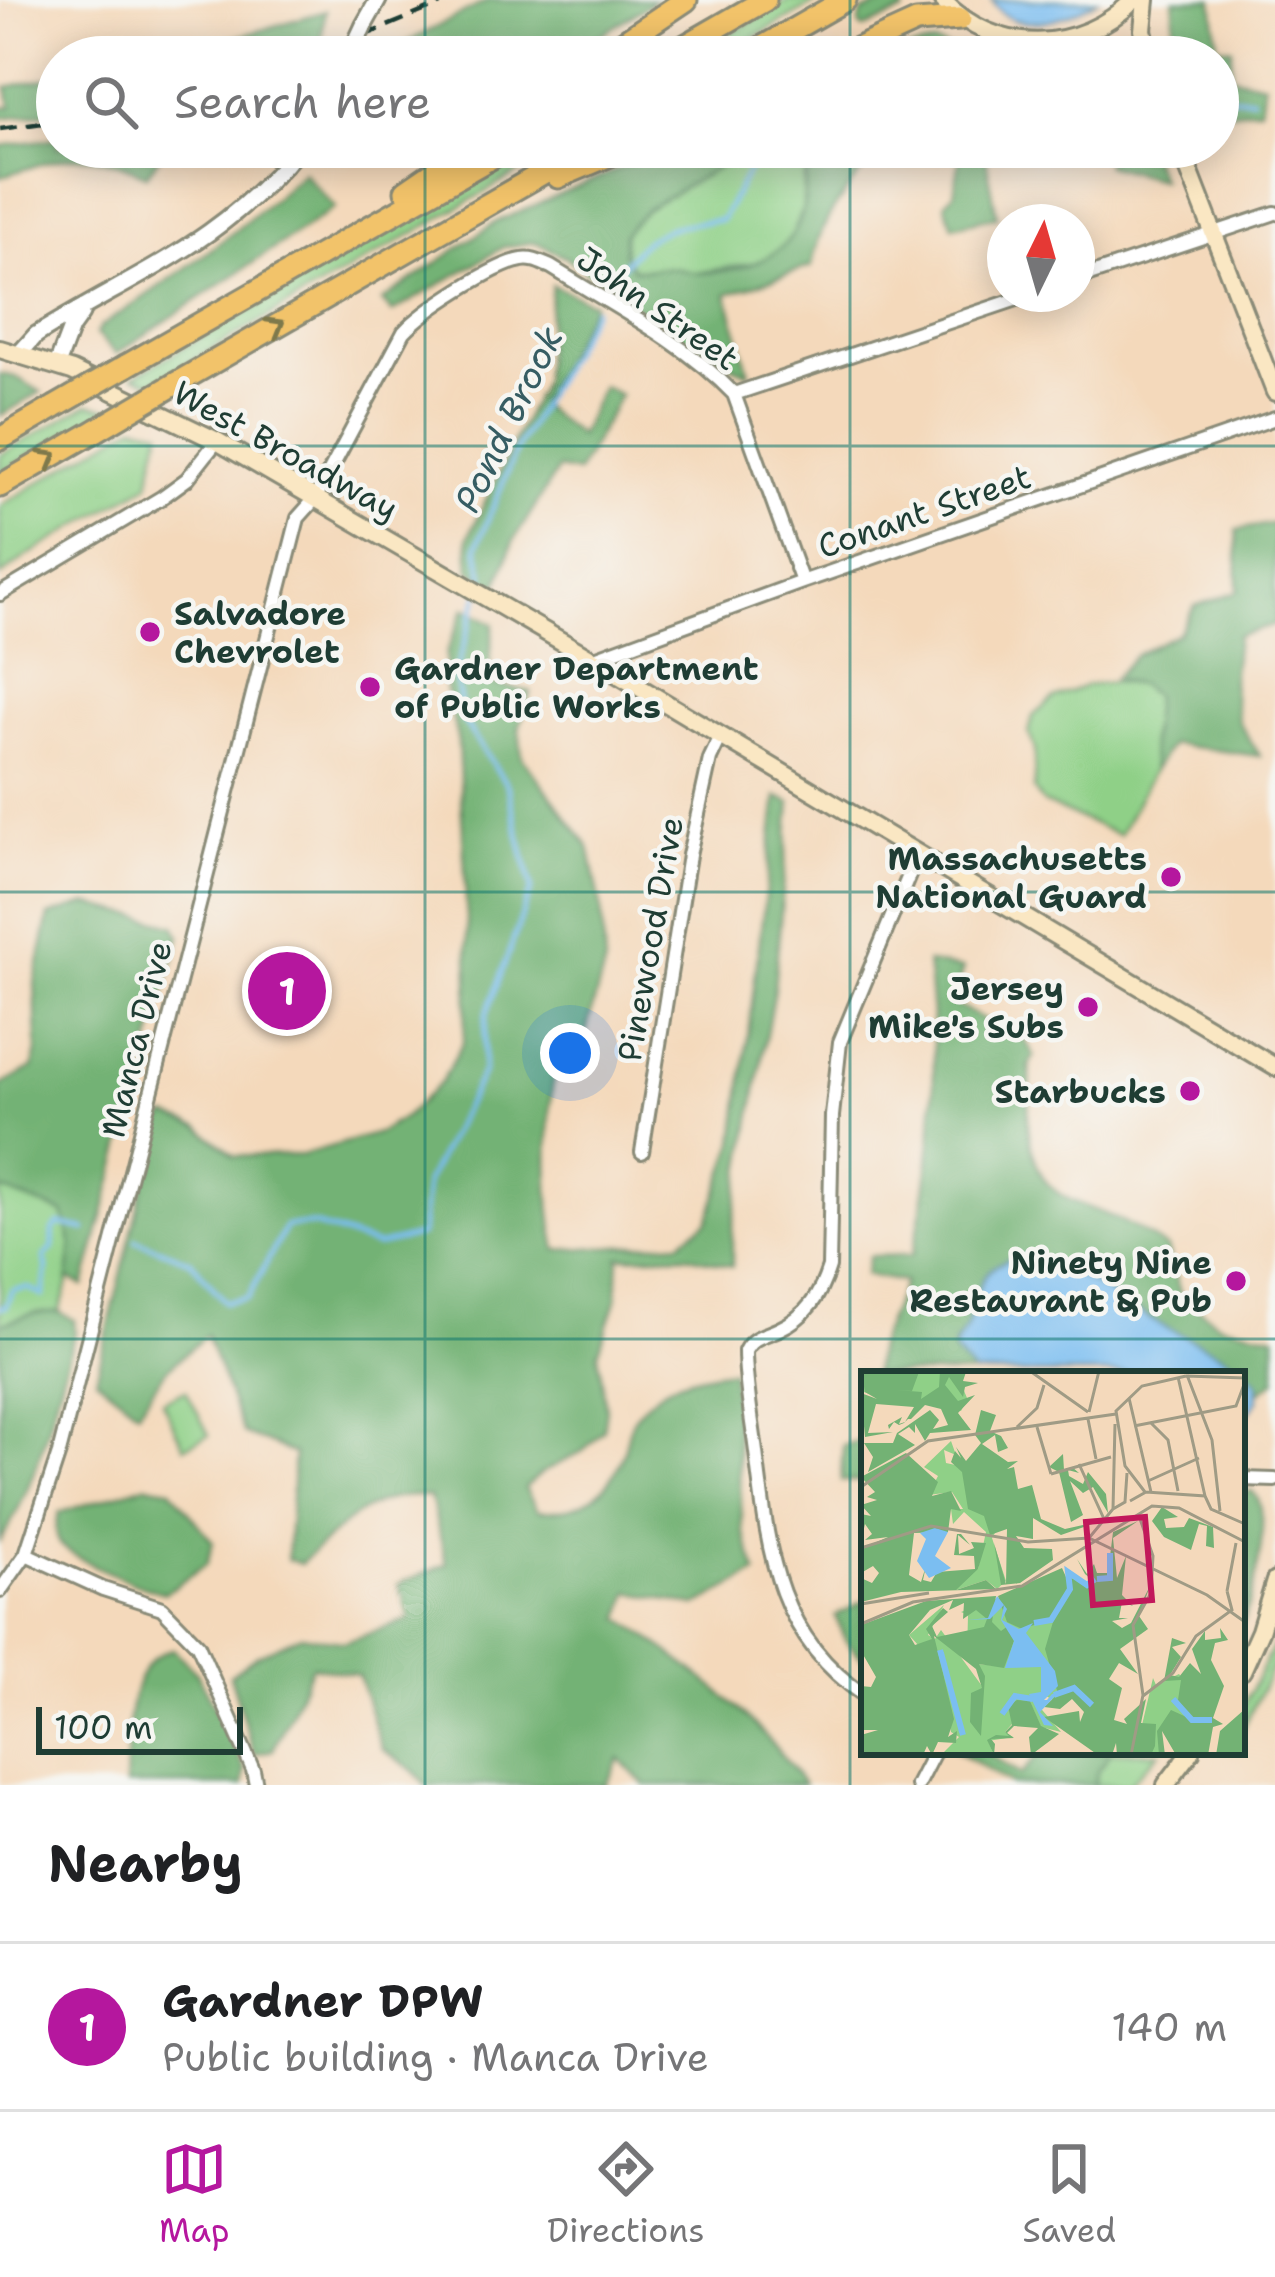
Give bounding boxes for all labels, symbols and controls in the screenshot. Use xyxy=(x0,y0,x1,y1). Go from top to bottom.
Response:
search box xyxy=(36,36,1239,168)
icon: search xyxy=(78,69,144,135)
text: Search here xyxy=(174,72,431,132)
north arrow xyxy=(987,204,1095,312)
street label: John Street xyxy=(568,236,748,381)
one-way arrow xyxy=(264,317,285,340)
water label: Pond Brook xyxy=(442,318,575,520)
street label: West Broadway xyxy=(165,370,406,531)
one-way arrow xyxy=(36,450,57,472)
street label: Conant Street xyxy=(812,454,1037,569)
place label: Salvadore Chevrolet xyxy=(174,591,346,674)
marker: Salvadore Chevrolet xyxy=(137,619,163,645)
place label: Gardner Department of Public Works xyxy=(394,646,759,729)
marker: Gardner Department of Public Works xyxy=(357,674,383,700)
street label: Pinewood Drive xyxy=(607,813,694,1065)
place label: Massachusetts National Guard xyxy=(875,836,1147,919)
marker: Massachusetts National Guard xyxy=(1158,864,1184,890)
street label: Manca Drive xyxy=(90,936,183,1142)
pin: 1 xyxy=(248,946,326,1036)
place label: Jersey Mike's Subs xyxy=(868,966,1064,1049)
marker: Jersey Mike's Subs xyxy=(1075,994,1101,1020)
your location xyxy=(540,1023,600,1083)
place label: Starbucks xyxy=(995,1069,1166,1114)
marker: Starbucks xyxy=(1177,1078,1203,1104)
place label: Ninety Nine Restaurant & Pub xyxy=(909,1240,1212,1323)
marker: Ninety Nine Restaurant & Pub xyxy=(1223,1268,1249,1294)
inset map xyxy=(861,1371,1245,1755)
scale bar xyxy=(36,1701,243,1754)
text: 100 m xyxy=(54,1705,153,1750)
text: Nearby xyxy=(48,1829,243,1897)
text: Gardner DPW xyxy=(162,1971,484,2031)
text: 1 xyxy=(78,2001,96,2053)
text: 140 m xyxy=(1111,2001,1227,2053)
text: Public building · Manca Drive xyxy=(162,2031,709,2083)
tab: Map xyxy=(159,2136,230,2253)
tab: Directions xyxy=(547,2136,705,2253)
tab: Saved xyxy=(1022,2136,1116,2253)

